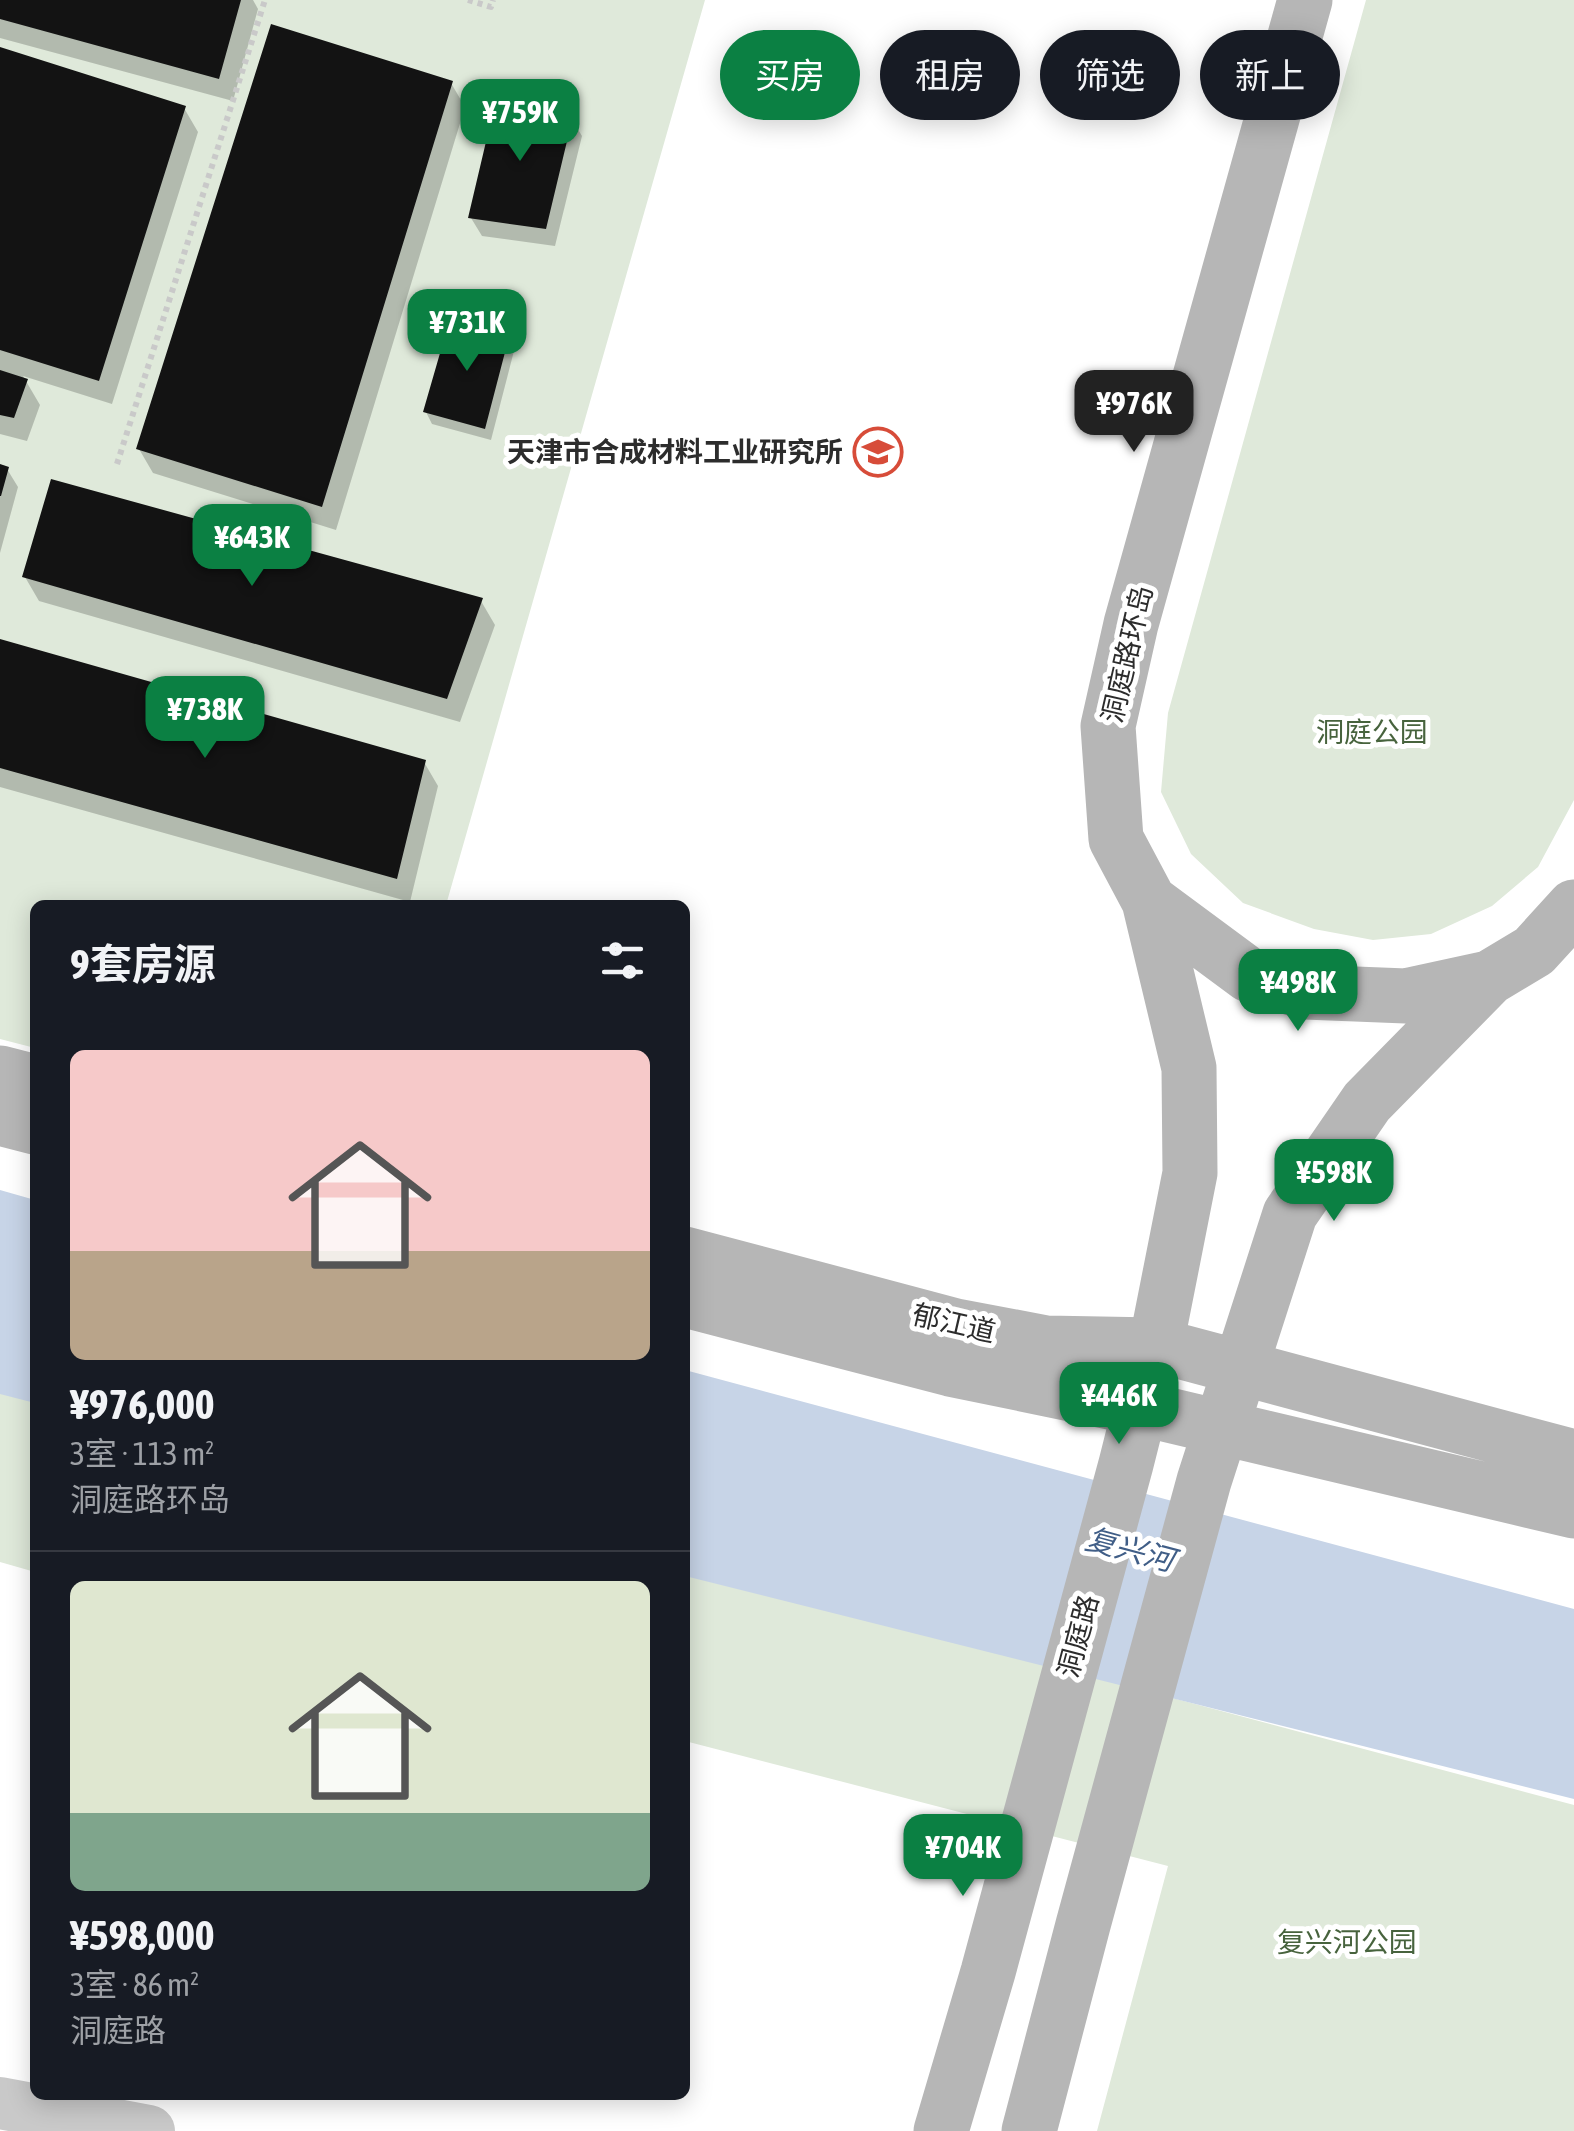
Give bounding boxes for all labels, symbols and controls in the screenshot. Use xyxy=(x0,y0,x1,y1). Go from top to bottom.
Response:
chip: 买房 xyxy=(720,30,860,120)
chip: 租房 xyxy=(880,30,1020,120)
chip: 筛选 xyxy=(1040,30,1180,120)
chip: 新上 xyxy=(1200,30,1340,120)
pin: ¥759K xyxy=(450,79,590,164)
text: ¥759K xyxy=(482,93,558,130)
pin: ¥731K xyxy=(397,289,537,374)
text: ¥731K xyxy=(429,303,505,340)
pin: ¥976K xyxy=(1064,370,1204,455)
text: ¥976K xyxy=(1096,384,1172,421)
school or university icon: 天津市合成材料工业研究所 xyxy=(852,426,904,478)
place label: 天津市合成材料工业研究所 xyxy=(507,436,843,468)
pin: ¥643K xyxy=(182,504,322,589)
text: ¥643K xyxy=(214,518,290,555)
street label: 洞庭路环岛 xyxy=(1096,582,1158,726)
pin: ¥738K xyxy=(135,676,275,761)
text: ¥738K xyxy=(167,690,243,727)
park label: 洞庭公园 xyxy=(1316,716,1428,748)
icon: filters xyxy=(595,933,650,988)
text: 9套房源 xyxy=(70,940,216,988)
pin: ¥498K xyxy=(1228,949,1368,1034)
text: ¥498K xyxy=(1260,963,1336,1000)
icon: home xyxy=(270,1115,450,1295)
pin: ¥598K xyxy=(1264,1139,1404,1224)
text: ¥598K xyxy=(1296,1153,1372,1190)
street label: 郁江道 xyxy=(909,1298,999,1348)
pin: ¥446K xyxy=(1049,1362,1189,1447)
text: ¥446K xyxy=(1081,1376,1157,1413)
text: ¥976,000 xyxy=(70,1380,215,1428)
text: 3室 · 113 m² xyxy=(70,1435,214,1472)
text: 洞庭路环岛 xyxy=(70,1481,230,1518)
water label: 复兴河 xyxy=(1082,1521,1183,1578)
street label: 洞庭路 xyxy=(1052,1591,1104,1681)
icon: home xyxy=(270,1646,450,1826)
pin: ¥704K xyxy=(893,1814,1033,1899)
text: ¥704K xyxy=(925,1828,1001,1865)
text: ¥598,000 xyxy=(70,1911,215,1959)
park label: 复兴河公园 xyxy=(1277,1926,1417,1958)
text: 3室 · 86 m² xyxy=(70,1966,199,2003)
text: 洞庭路 xyxy=(70,2012,166,2049)

